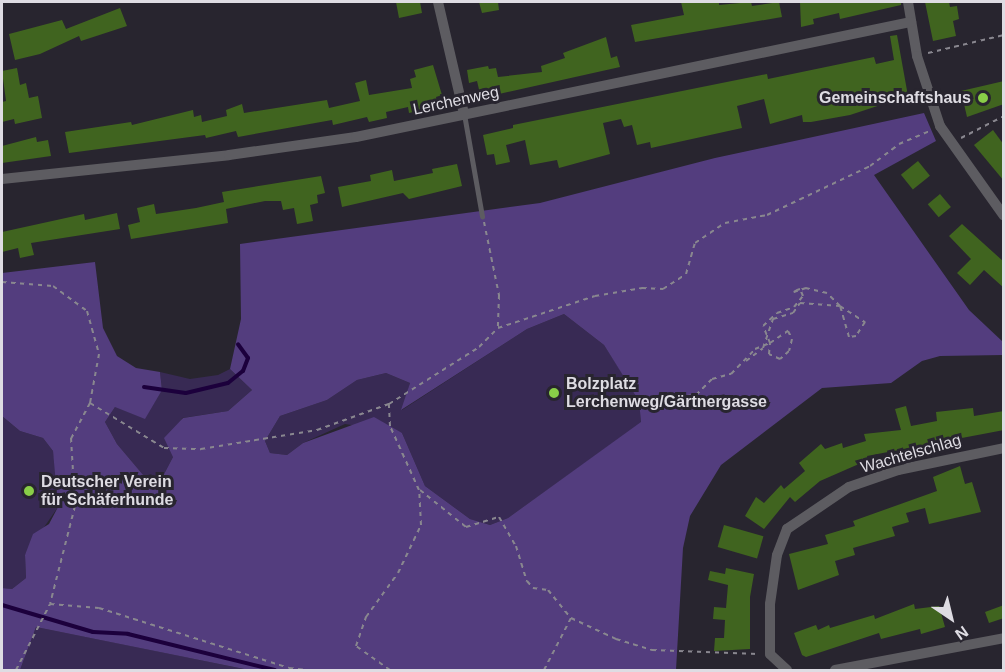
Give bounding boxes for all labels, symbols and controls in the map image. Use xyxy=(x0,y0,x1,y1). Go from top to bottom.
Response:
street label: Lerchenweg xyxy=(411,83,501,119)
place label: Gemeinschaftshaus xyxy=(819,88,971,108)
marker: Gemeinschaftshaus xyxy=(976,91,990,105)
place label: Bolzplatz Lerchenweg/Gärtnergasse xyxy=(566,374,767,412)
marker: Bolzplatz Lerchenweg/Gärtnergasse xyxy=(547,386,561,400)
street label: Wachtelschlag xyxy=(859,431,963,477)
place label: Deutscher Verein für Schäferhunde xyxy=(41,472,173,510)
marker: Deutscher Verein für Schäferhunde xyxy=(22,484,36,498)
north arrow xyxy=(921,588,981,648)
text: N xyxy=(952,623,971,643)

